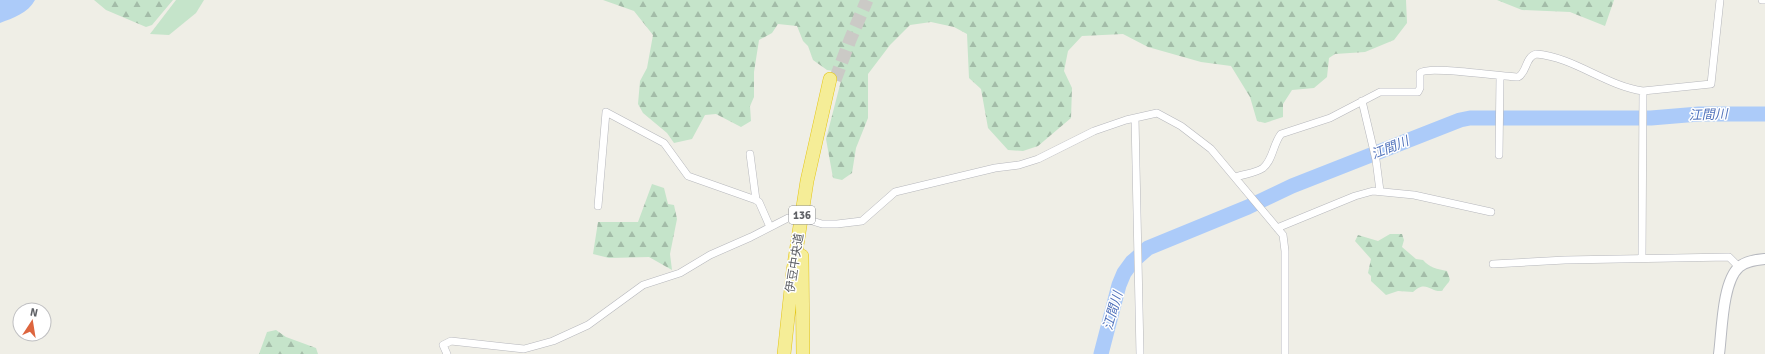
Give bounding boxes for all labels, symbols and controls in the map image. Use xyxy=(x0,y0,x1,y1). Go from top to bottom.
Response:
water label: 江間川 xyxy=(1688,106,1730,124)
water label: 江間川 xyxy=(1369,133,1413,163)
road number: 136 xyxy=(789,206,815,224)
street label: 伊豆中央道 xyxy=(783,232,807,294)
water label: 江間川 xyxy=(1100,288,1127,332)
north arrow xyxy=(12,302,52,342)
text: N xyxy=(29,306,39,320)

